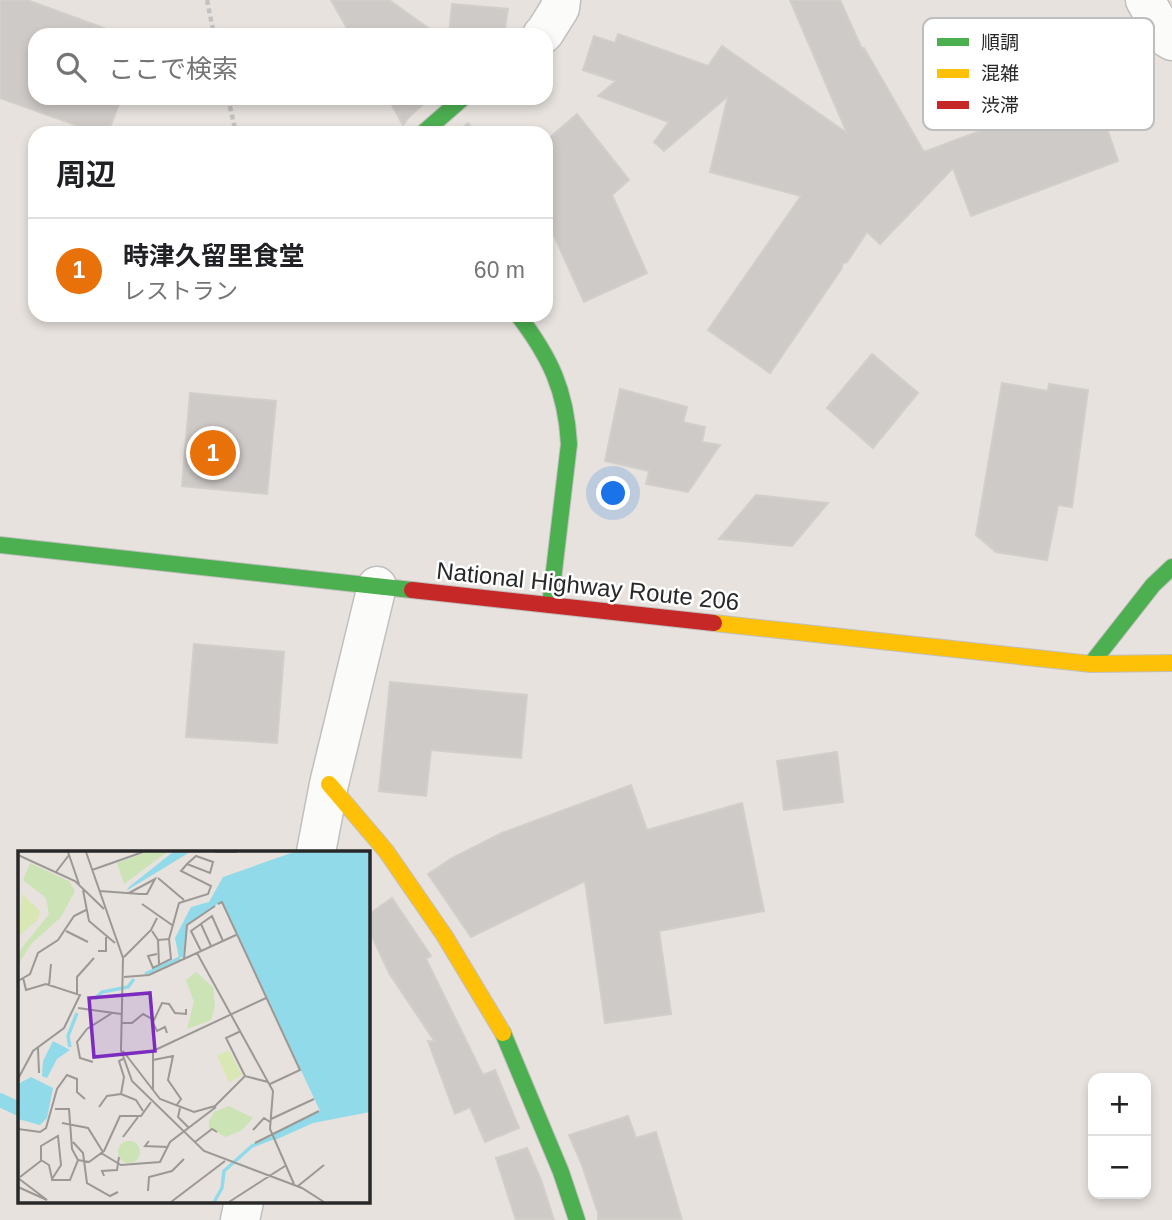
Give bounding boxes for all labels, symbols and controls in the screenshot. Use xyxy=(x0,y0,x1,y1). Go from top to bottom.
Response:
legend xyxy=(923,18,1154,130)
search box xyxy=(28,28,553,105)
text: 順調 xyxy=(981,32,1019,53)
icon: search xyxy=(52,48,90,86)
text: ここで検索 xyxy=(108,54,238,84)
text: 混雑 xyxy=(981,63,1019,84)
text: 渋滞 xyxy=(981,95,1019,116)
text: 周辺 xyxy=(56,158,116,191)
text: 時津久留里食堂 xyxy=(123,241,305,271)
text: 1 xyxy=(73,257,85,283)
text: 60 m xyxy=(474,257,525,283)
text: レストラン xyxy=(123,278,238,304)
pin: 1 xyxy=(190,427,236,479)
your location xyxy=(596,476,630,510)
street label: National Highway Route 206 xyxy=(435,557,741,615)
inset map xyxy=(18,851,369,1202)
map controls xyxy=(1088,1073,1151,1199)
button: + xyxy=(1088,1073,1151,1136)
button: − xyxy=(1088,1136,1151,1199)

